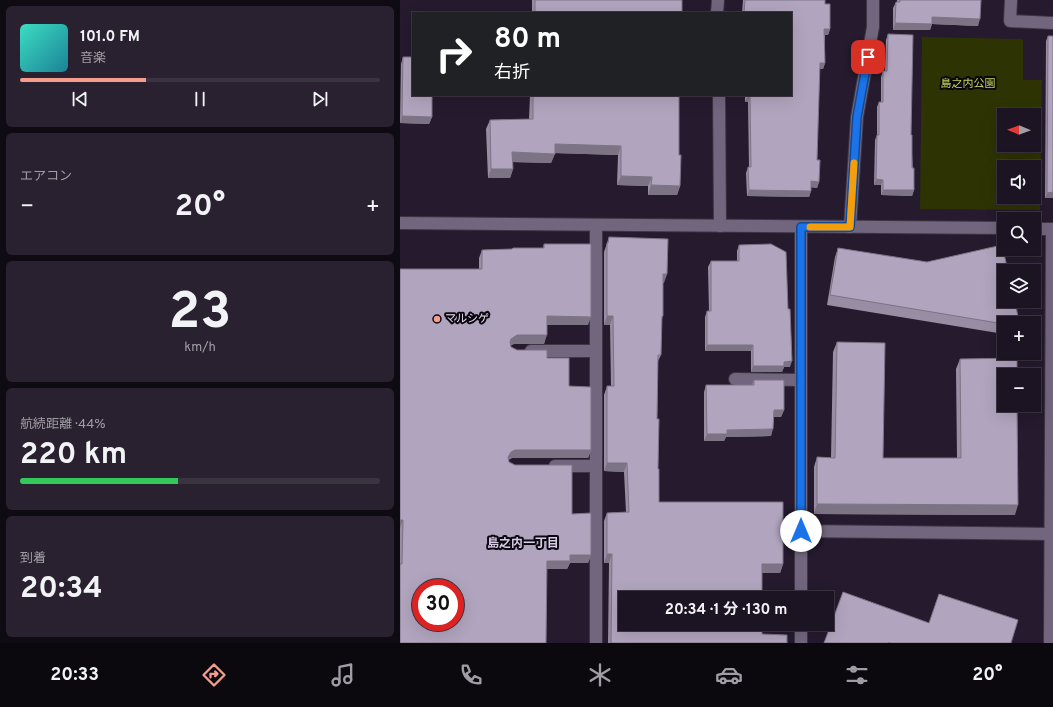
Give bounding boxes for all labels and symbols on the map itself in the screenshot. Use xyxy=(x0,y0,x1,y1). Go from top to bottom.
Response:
pin xyxy=(851,40,885,74)
park label: 島之内公園 xyxy=(941,77,996,91)
north arrow xyxy=(997,108,1041,152)
place label: マルシゲ xyxy=(445,312,489,326)
marker: マルシゲ xyxy=(432,314,442,324)
position arrow xyxy=(780,510,822,552)
district label: 島之内一丁目 xyxy=(487,536,559,552)
speed limit sign: 30 xyxy=(412,579,464,631)

